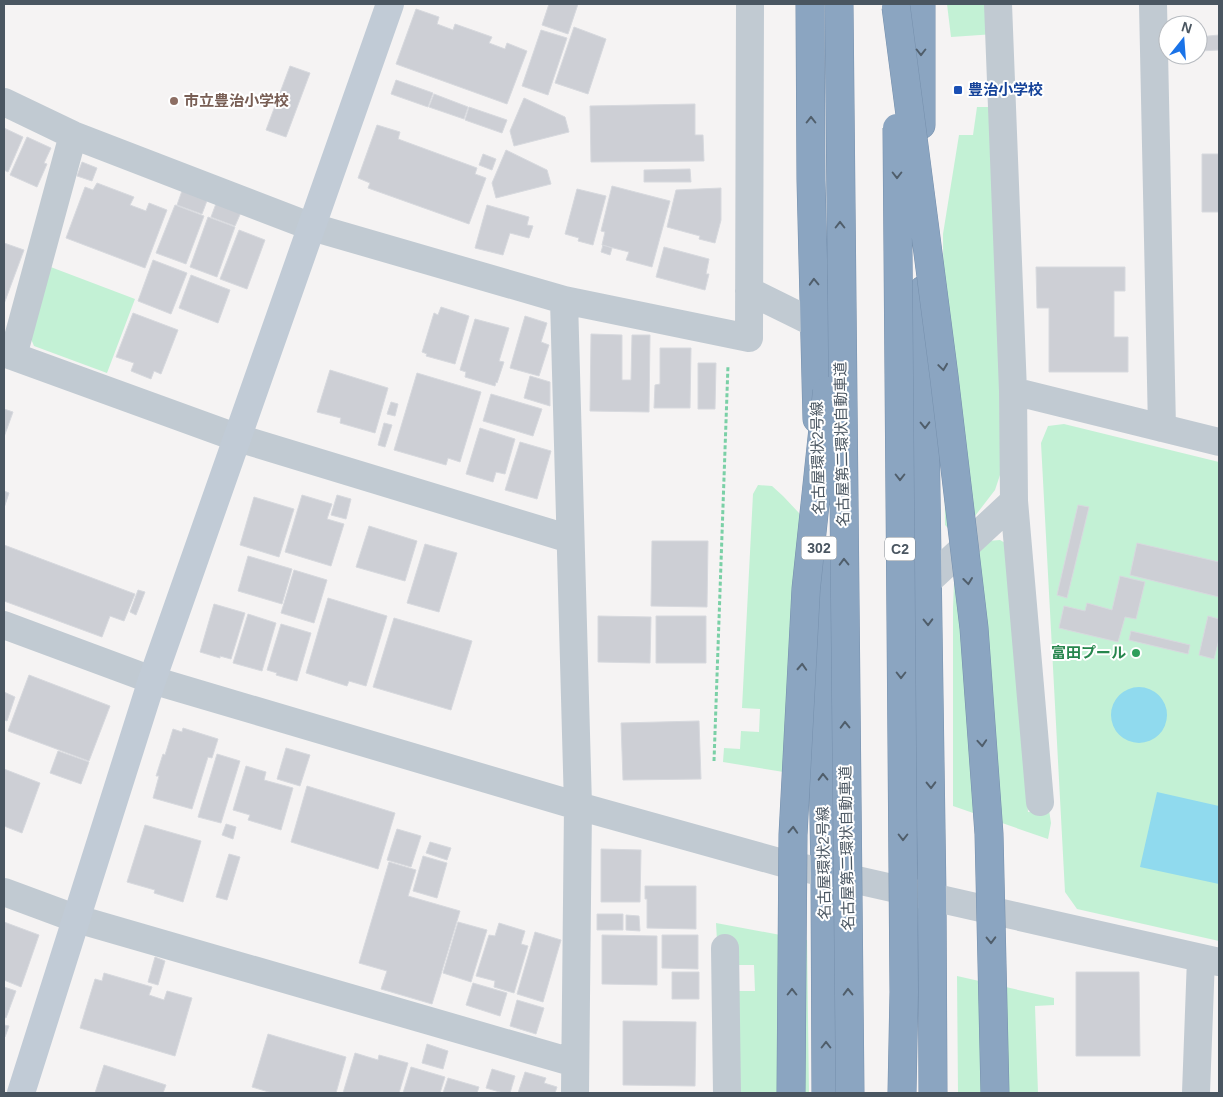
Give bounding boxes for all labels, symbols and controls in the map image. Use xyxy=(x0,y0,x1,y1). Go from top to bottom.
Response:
north arrow xyxy=(1158,15,1208,65)
text: N xyxy=(1180,18,1194,37)
one-way arrow xyxy=(916,49,926,57)
place label: 豊治小学校 xyxy=(968,81,1043,98)
marker: 豊治小学校 xyxy=(952,84,964,96)
place label: 市立豊治小学校 xyxy=(184,92,289,109)
marker: 市立豊治小学校 xyxy=(168,95,180,107)
one-way arrow xyxy=(806,115,816,123)
one-way arrow xyxy=(892,172,902,179)
one-way arrow xyxy=(835,220,845,228)
one-way arrow xyxy=(809,278,820,286)
street label: 名古屋第二環状自動車道 xyxy=(832,361,851,527)
one-way arrow xyxy=(937,364,948,372)
street label: 名古屋環状2号線 xyxy=(808,401,827,515)
one-way arrow xyxy=(920,421,931,429)
one-way arrow xyxy=(894,474,905,482)
road number: 302 xyxy=(802,536,836,560)
road number: C2 xyxy=(885,538,915,560)
one-way arrow xyxy=(839,558,849,566)
one-way arrow xyxy=(962,577,973,585)
one-way arrow xyxy=(923,619,934,627)
place label: 富田プール xyxy=(1051,644,1126,661)
marker: 富田プール xyxy=(1130,647,1142,659)
one-way arrow xyxy=(796,663,807,671)
one-way arrow xyxy=(896,672,906,679)
one-way arrow xyxy=(840,720,850,728)
one-way arrow xyxy=(976,739,987,747)
street label: 名古屋第二環状自動車道 xyxy=(837,765,856,931)
one-way arrow xyxy=(818,773,828,780)
one-way arrow xyxy=(926,782,936,789)
street label: 名古屋環状2号線 xyxy=(814,806,833,920)
one-way arrow xyxy=(788,825,799,833)
one-way arrow xyxy=(898,834,908,842)
one-way arrow xyxy=(986,936,996,944)
one-way arrow xyxy=(787,988,797,996)
one-way arrow xyxy=(843,988,853,996)
one-way arrow xyxy=(821,1040,831,1048)

